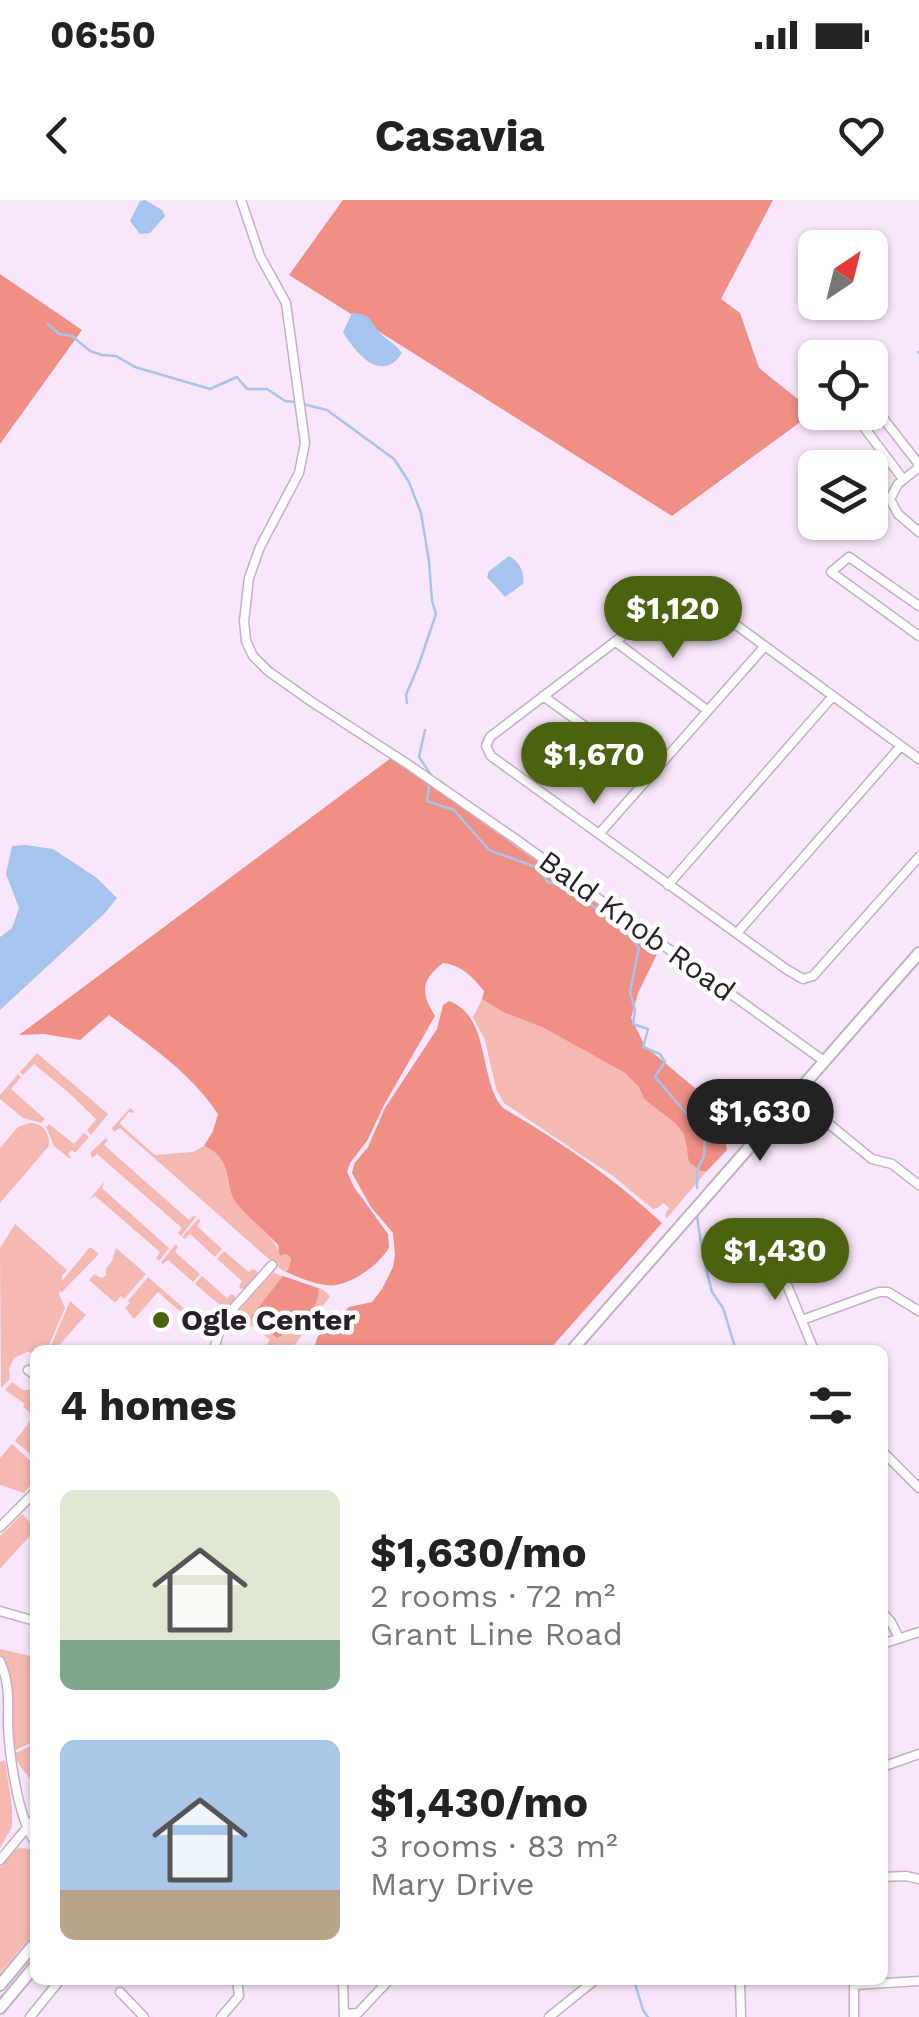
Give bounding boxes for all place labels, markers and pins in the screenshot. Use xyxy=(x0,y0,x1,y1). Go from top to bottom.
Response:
pin: $1,120 xyxy=(592,576,754,661)
pin: $1,670 xyxy=(513,722,675,807)
pin: $1,630 xyxy=(679,1079,841,1164)
pin: $1,430 xyxy=(694,1218,856,1303)
place label: Ogle Center xyxy=(181,1302,355,1337)
marker: Ogle Center xyxy=(150,1309,172,1331)

